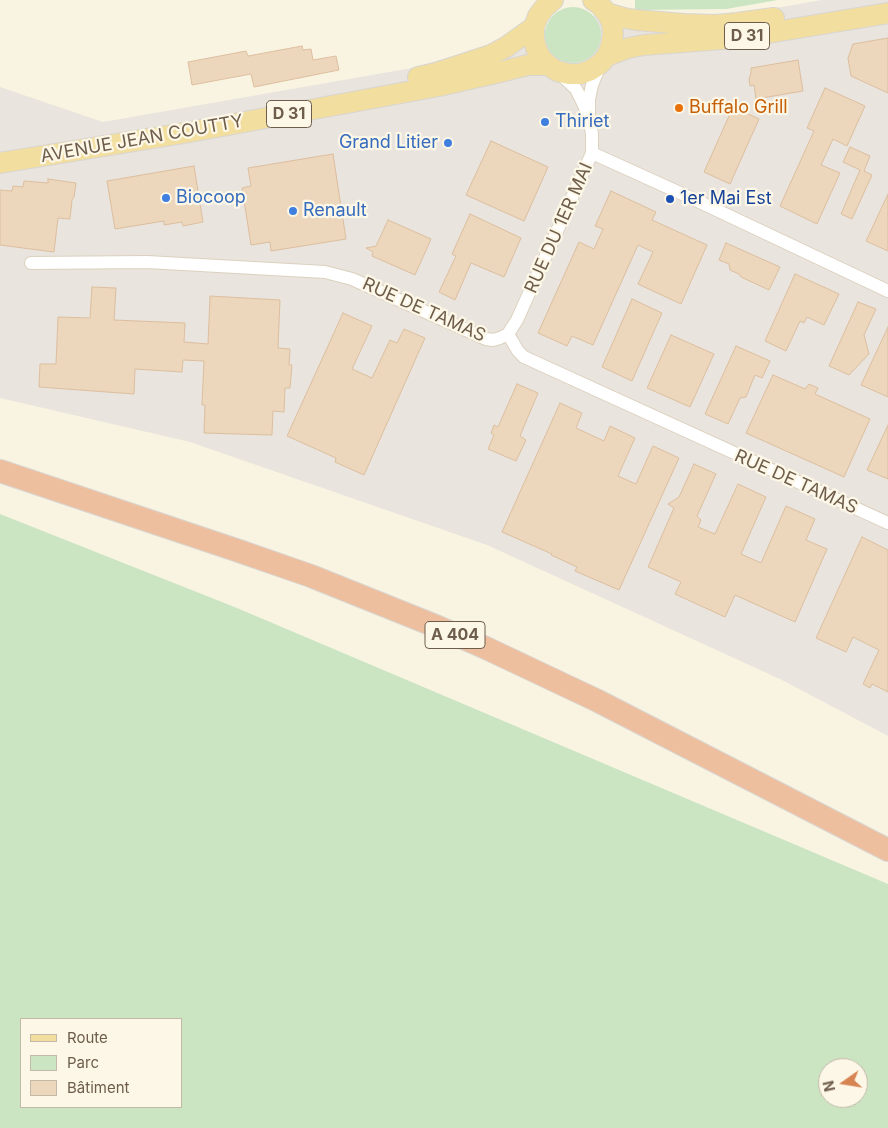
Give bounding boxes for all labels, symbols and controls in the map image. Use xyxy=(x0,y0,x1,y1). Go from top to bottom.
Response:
road number: D 31 xyxy=(724,22,770,50)
place label: Buffalo Grill xyxy=(689,97,788,119)
road number: D 31 xyxy=(266,100,312,128)
marker: Buffalo Grill xyxy=(673,102,685,114)
street label: AVENUE JEAN COUTTY xyxy=(39,111,245,167)
place label: Thiriet xyxy=(555,111,609,133)
marker: Thiriet xyxy=(539,116,551,128)
place label: Grand Litier xyxy=(339,132,438,154)
marker: Grand Litier xyxy=(442,137,454,149)
street label: RUE DU 1ER MAI xyxy=(521,159,597,297)
place label: Biocoop xyxy=(176,187,246,209)
place label: 1er Mai Est xyxy=(680,188,772,210)
marker: Biocoop xyxy=(160,192,172,204)
marker: 1er Mai Est xyxy=(664,193,676,205)
place label: Renault xyxy=(303,200,367,222)
marker: Renault xyxy=(287,205,299,217)
street label: RUE DE TAMAS xyxy=(359,273,489,347)
street label: RUE DE TAMAS xyxy=(731,445,861,519)
road number: A 404 xyxy=(425,622,485,648)
legend xyxy=(20,1018,182,1108)
text: Route xyxy=(67,1028,108,1047)
text: Parc xyxy=(67,1053,99,1072)
north arrow xyxy=(818,1058,868,1108)
text: Bâtiment xyxy=(67,1078,129,1097)
text: N xyxy=(819,1079,838,1093)

